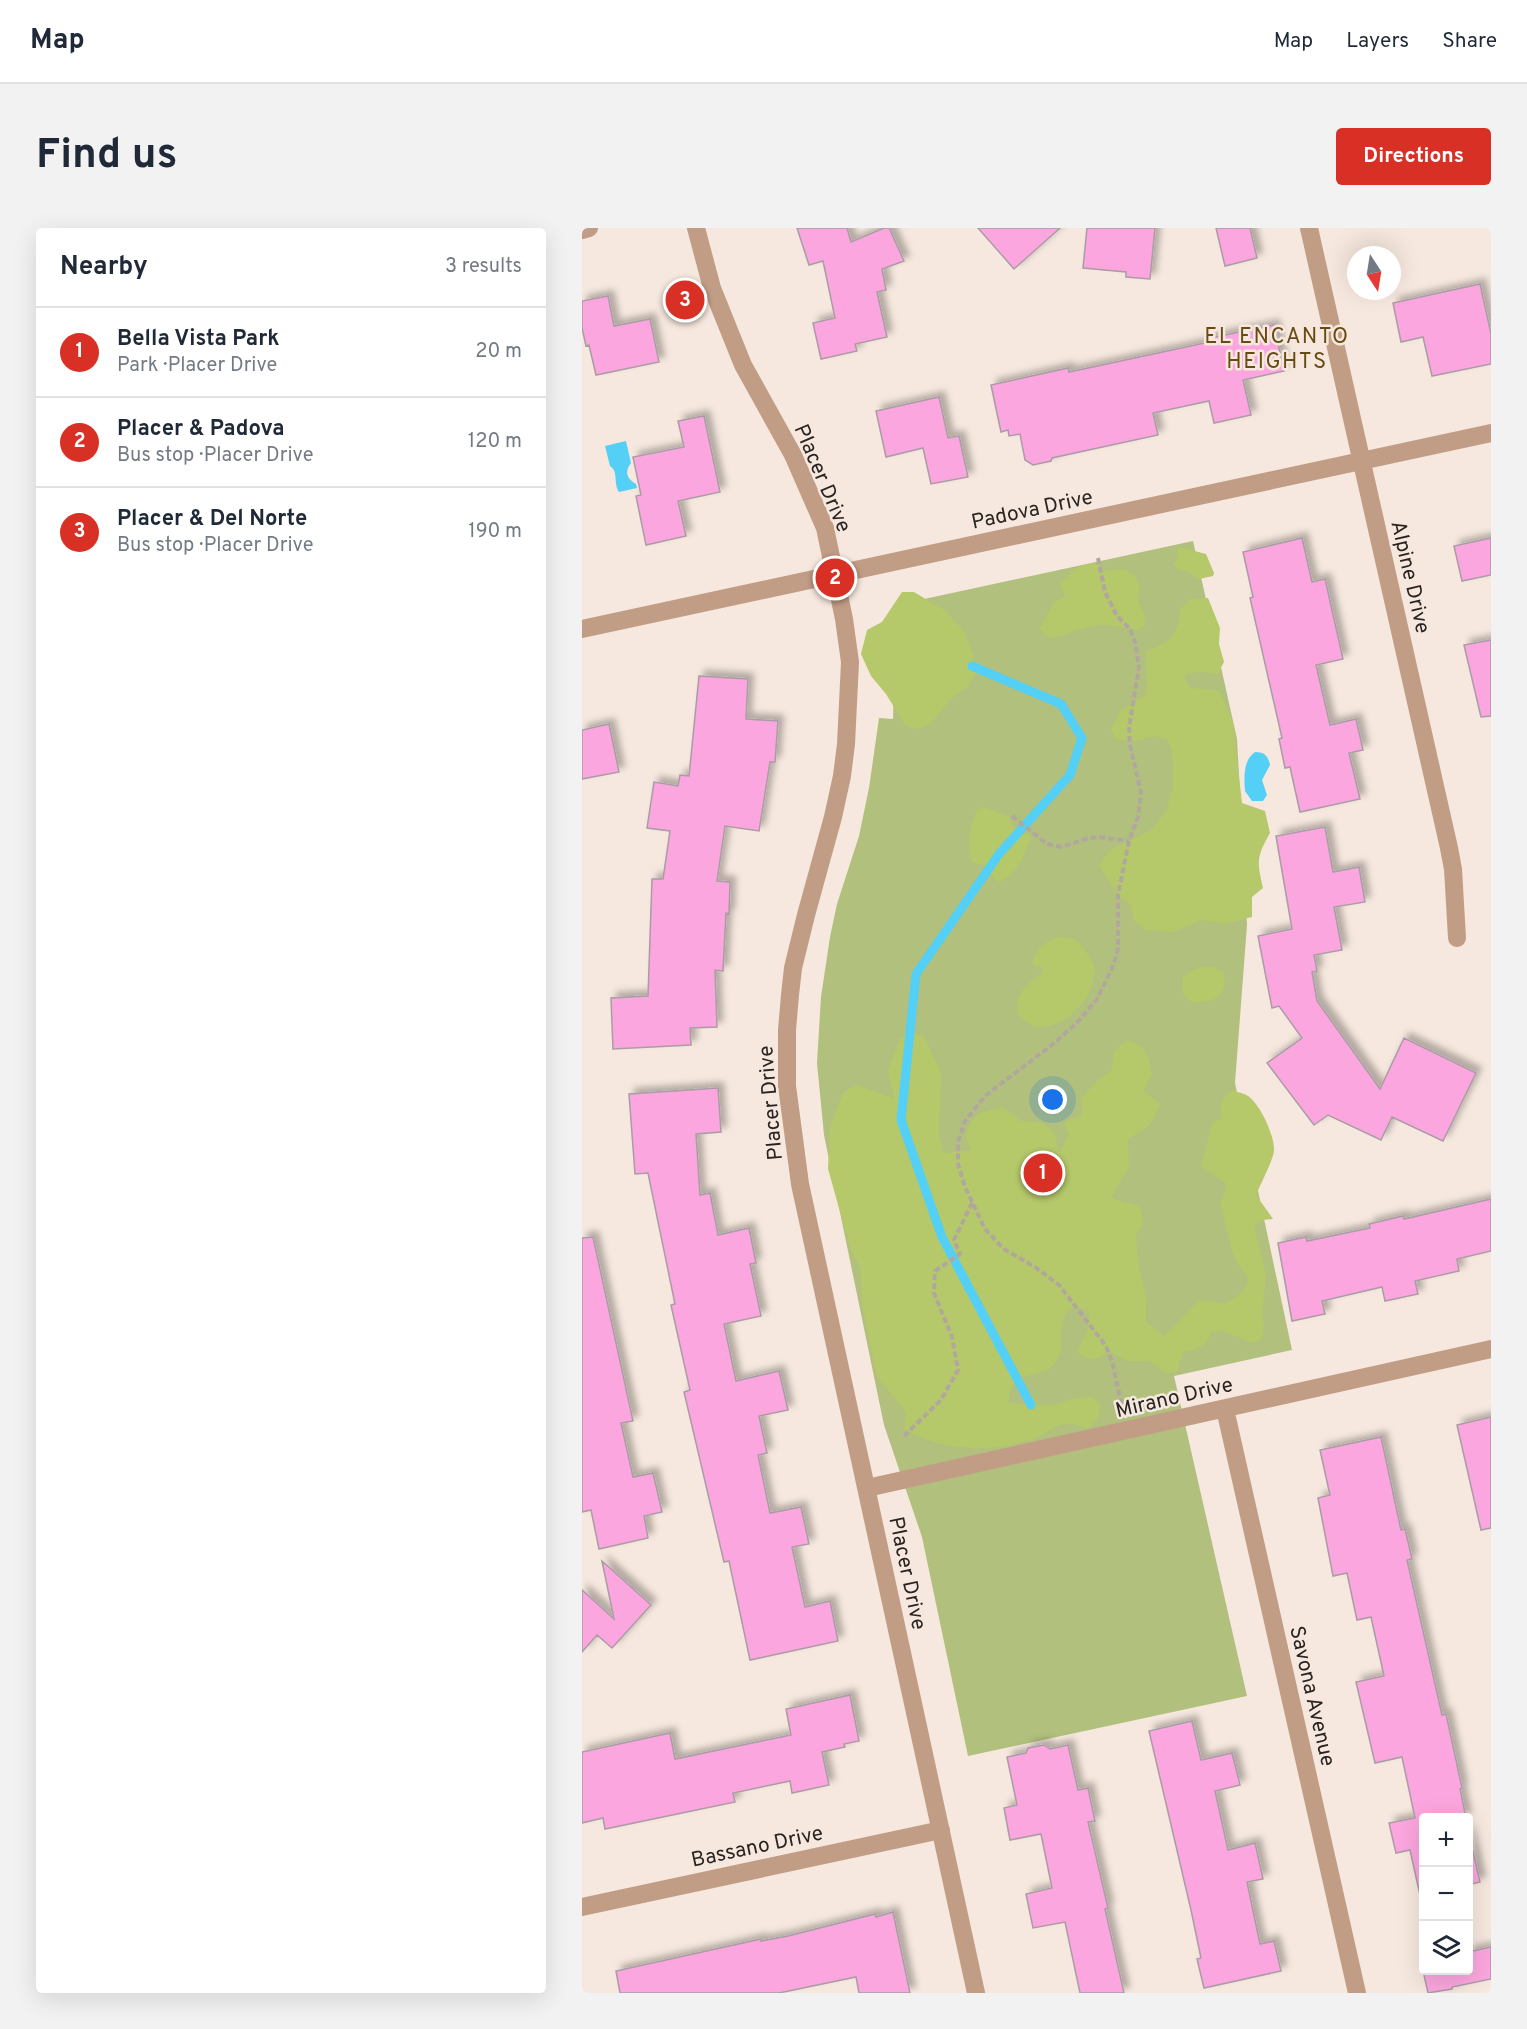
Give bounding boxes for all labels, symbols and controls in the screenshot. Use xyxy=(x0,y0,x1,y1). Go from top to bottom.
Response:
text: Map xyxy=(30,23,85,59)
text: Map xyxy=(1274,28,1313,55)
text: Layers xyxy=(1346,28,1409,55)
text: Share xyxy=(1442,28,1497,55)
button: Directions xyxy=(1336,128,1491,185)
text: Find us xyxy=(36,130,177,183)
north arrow xyxy=(1347,246,1401,300)
text: Nearby xyxy=(60,251,148,284)
text: 3 results xyxy=(445,254,522,280)
pin: 3 xyxy=(666,278,704,322)
district label: EL ENCANTO HEIGHTS xyxy=(1204,324,1350,376)
text: Bella Vista Park xyxy=(117,326,280,353)
text: 1 xyxy=(76,339,84,365)
text: 20 m xyxy=(475,339,522,365)
text: Park · Placer Drive xyxy=(117,353,277,379)
text: Placer & Padova xyxy=(117,416,285,443)
street label: Placer Drive xyxy=(787,420,857,537)
text: 2 xyxy=(73,429,86,455)
text: 120 m xyxy=(468,429,522,455)
text: Bus stop · Placer Drive xyxy=(117,443,313,469)
street label: Padova Drive xyxy=(969,484,1096,537)
text: Placer & Del Norte xyxy=(117,506,307,533)
street label: Alpine Drive xyxy=(1383,518,1436,636)
text: 3 xyxy=(74,519,86,545)
text: 190 m xyxy=(468,519,522,545)
text: Bus stop · Placer Drive xyxy=(117,533,313,559)
pin: 2 xyxy=(816,556,854,600)
street label: Placer Drive xyxy=(753,1044,790,1161)
your location xyxy=(1038,1085,1067,1114)
pin: 1 xyxy=(1024,1150,1062,1196)
street label: Mirano Drive xyxy=(1113,1372,1236,1425)
street label: Placer Drive xyxy=(881,1514,932,1632)
street label: Savona Avenue xyxy=(1282,1624,1341,1769)
map controls xyxy=(1419,1813,1473,1975)
button: + xyxy=(1419,1813,1473,1867)
street label: Bassano Drive xyxy=(689,1820,826,1875)
button: − xyxy=(1419,1867,1473,1921)
button: layers xyxy=(1419,1921,1473,1975)

